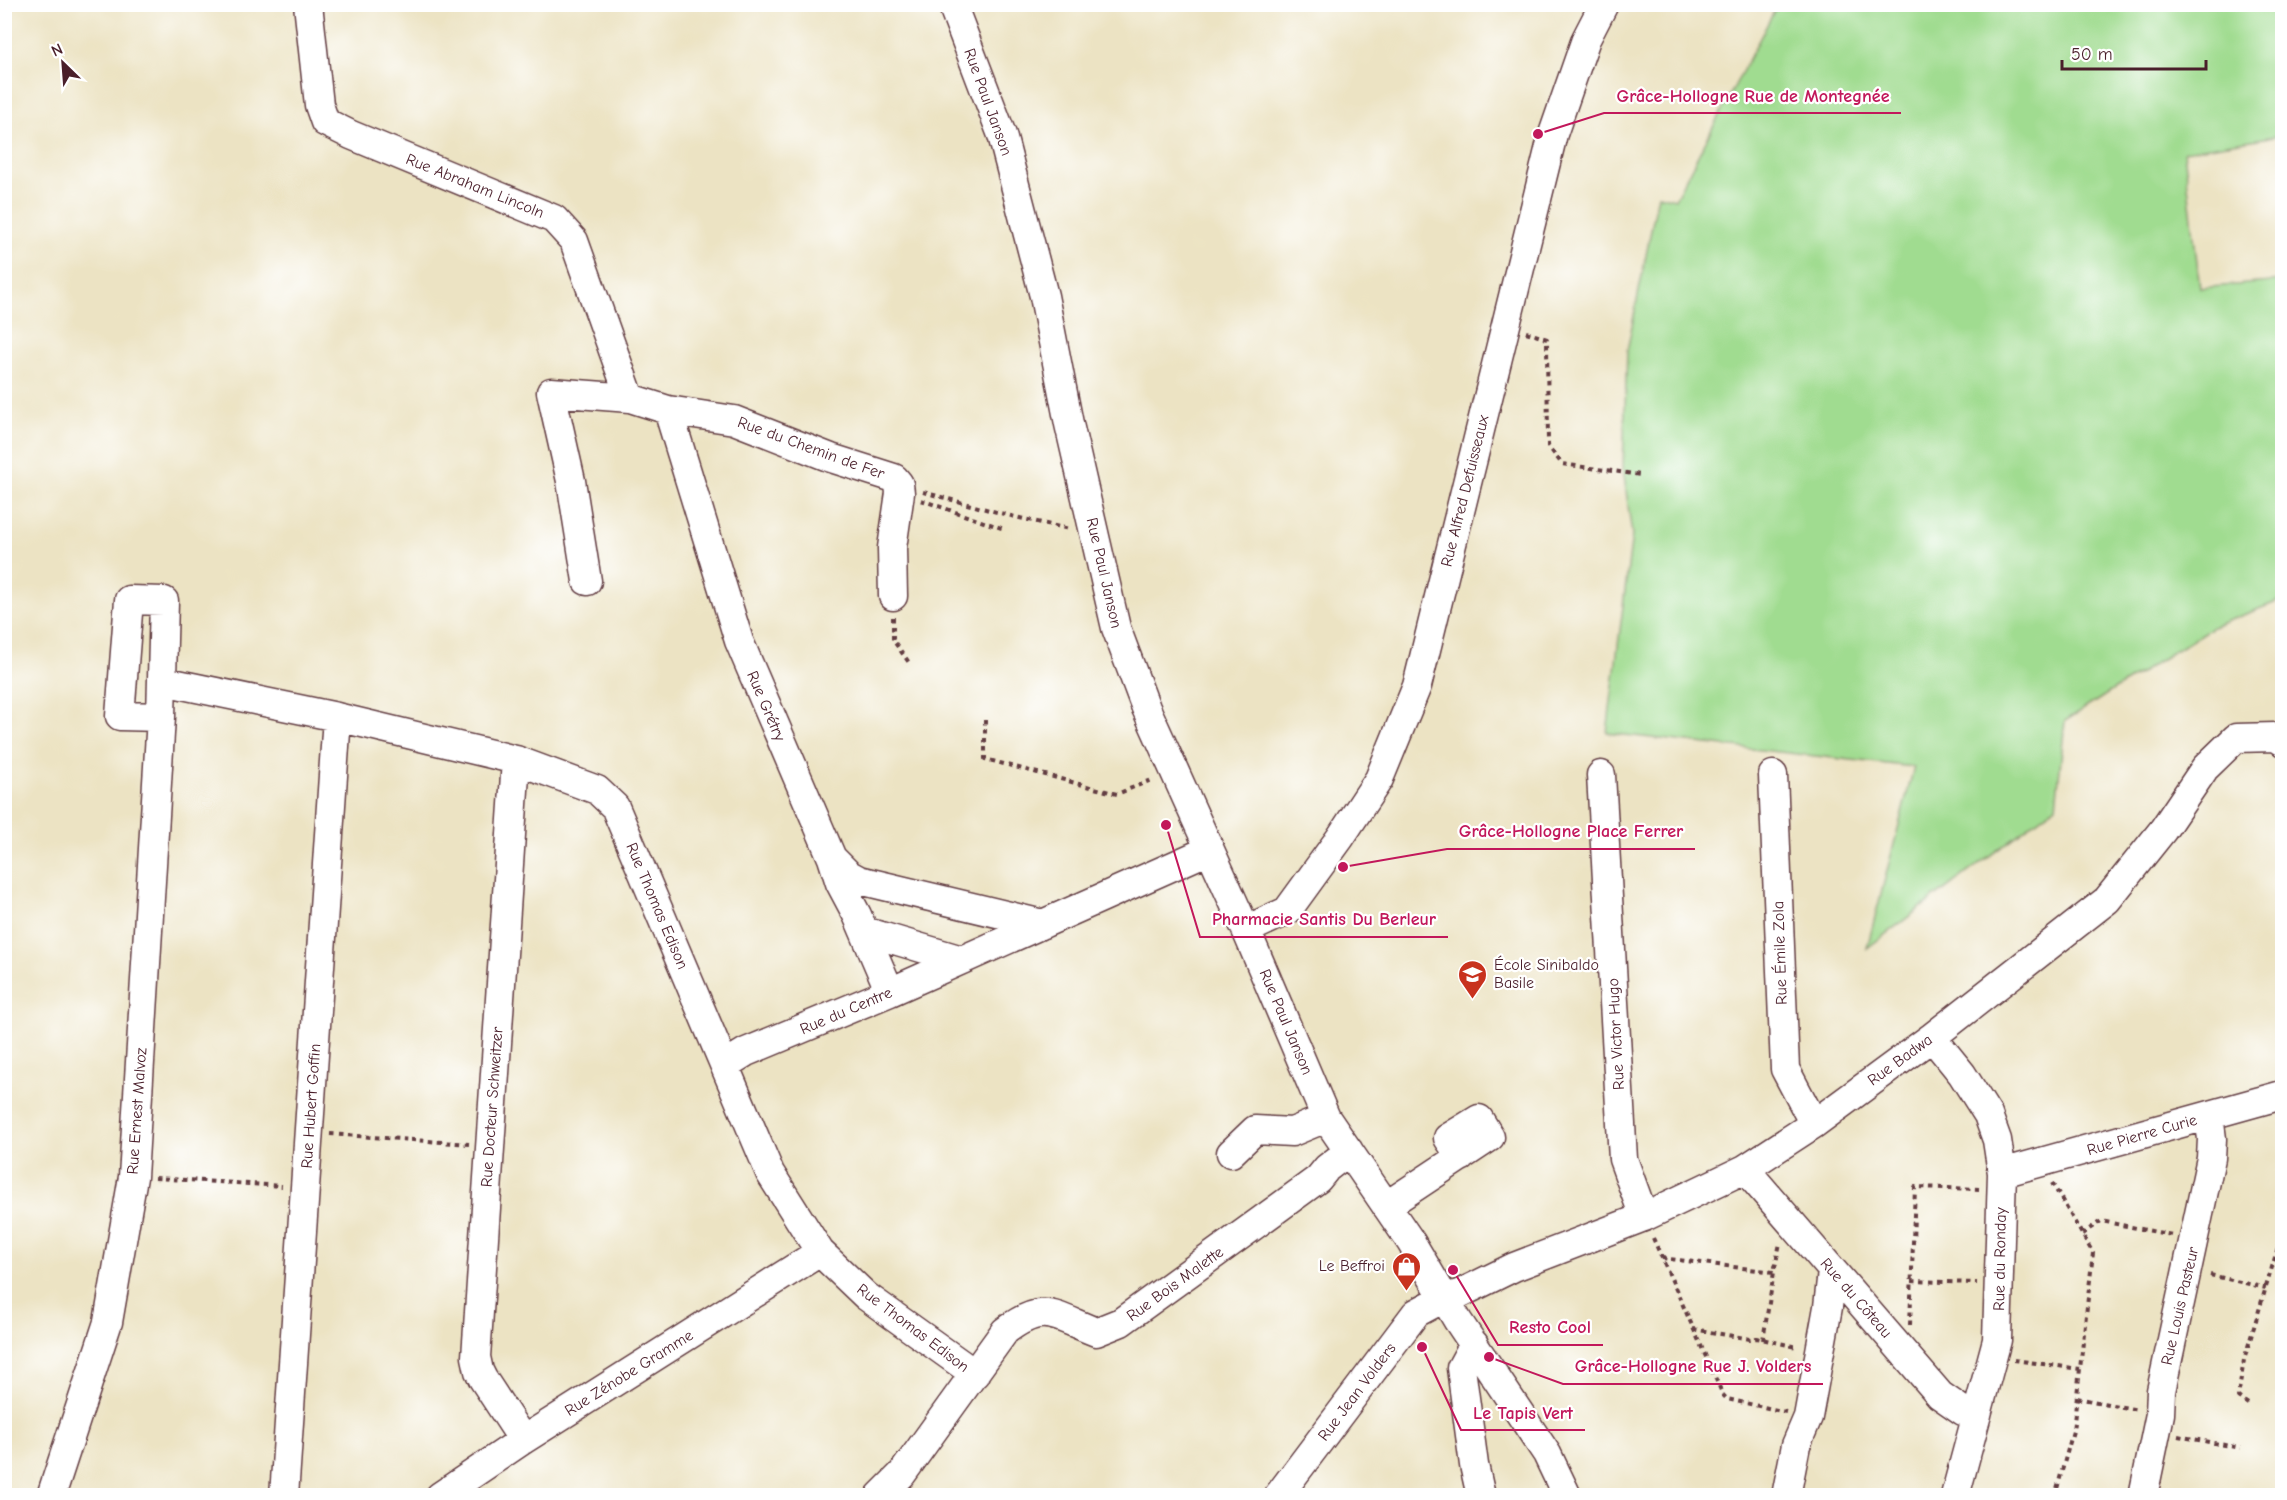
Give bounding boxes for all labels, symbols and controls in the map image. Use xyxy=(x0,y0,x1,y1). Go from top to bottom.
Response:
north arrow xyxy=(33,33,93,93)
scale bar xyxy=(2062,33,2206,71)
text: N xyxy=(49,40,66,61)
text: 50 m xyxy=(2071,44,2113,65)
street label: Rue Paul Janson xyxy=(960,46,1016,158)
callout: Grâce-Hollogne Rue de Montegnée xyxy=(1604,77,1901,113)
text: Grâce-Hollogne Rue de Montegnée xyxy=(1617,86,1890,107)
street label: Rue Abraham Lincoln xyxy=(403,150,547,222)
street label: Rue du Chemin de Fer xyxy=(735,413,888,483)
street label: Rue Alfred Defuisseaux xyxy=(1437,413,1493,569)
street label: Rue Paul Janson xyxy=(1083,516,1125,630)
street label: Rue Grétry xyxy=(743,668,789,745)
callout: Grâce-Hollogne Place Ferrer xyxy=(1447,813,1695,849)
text: Grâce-Hollogne Place Ferrer xyxy=(1459,821,1684,842)
street label: Rue Thomas Edison xyxy=(622,840,692,972)
callout: Pharmacie Santis Du Berleur xyxy=(1200,901,1448,937)
street label: Rue Émile Zola xyxy=(1768,901,1791,1005)
text: Pharmacie Santis Du Berleur xyxy=(1212,909,1437,930)
place label: École Sinibaldo Basile xyxy=(1494,955,1599,992)
school or university icon: École Sinibaldo Basile xyxy=(1457,958,1489,1000)
street label: Rue Paul Janson xyxy=(1256,966,1316,1078)
street label: Rue Victor Hugo xyxy=(1604,978,1628,1090)
street label: Rue du Centre xyxy=(797,983,895,1039)
street label: Rue Docteur Schweitzer xyxy=(477,1025,507,1188)
street label: Rue Badwa xyxy=(1864,1031,1936,1089)
street label: Rue Hubert Goffin xyxy=(298,1043,324,1169)
street label: Rue Ernest Malvoz xyxy=(124,1047,150,1175)
street label: Rue Pierre Curie xyxy=(2085,1111,2199,1159)
street label: Rue du Ronday xyxy=(1990,1206,2010,1311)
street label: Rue Bois Malette xyxy=(1123,1243,1227,1325)
street label: Rue Louis Pasteur xyxy=(2158,1244,2203,1367)
shop icon: Le Beffroi xyxy=(1390,1250,1422,1292)
street label: Rue du Côteau xyxy=(1816,1254,1896,1342)
place label: Le Beffroi xyxy=(1319,1257,1385,1275)
street label: Rue Thomas Edison xyxy=(853,1280,973,1376)
callout: Resto Cool xyxy=(1498,1309,1603,1345)
text: Resto Cool xyxy=(1509,1317,1591,1338)
street label: Rue Zénobe Gramme xyxy=(562,1326,696,1420)
street label: Rue Jean Volders xyxy=(1314,1339,1400,1445)
callout: Grâce-Hollogne Rue J. Volders xyxy=(1563,1348,1823,1384)
text: Grâce-Hollogne Rue J. Volders xyxy=(1575,1356,1812,1377)
callout: Le Tapis Vert xyxy=(1461,1394,1585,1430)
text: Le Tapis Vert xyxy=(1473,1403,1574,1424)

